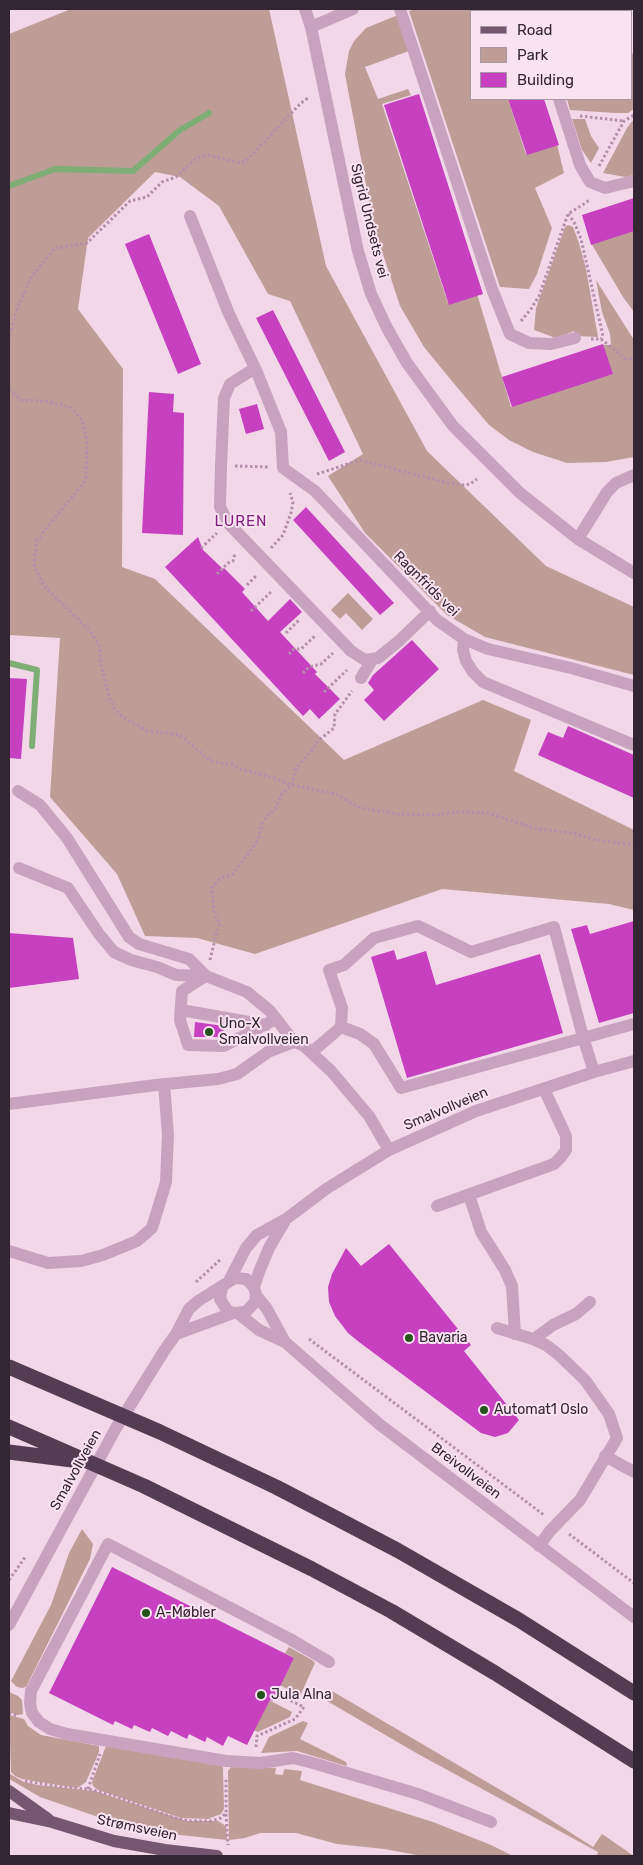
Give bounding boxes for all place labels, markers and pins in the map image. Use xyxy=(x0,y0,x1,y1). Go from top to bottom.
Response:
place label: Uno-X Smalvollveien xyxy=(219,1016,309,1048)
marker: Uno-X Smalvollveien xyxy=(203,1026,215,1038)
place label: Bavaria xyxy=(419,1330,468,1346)
marker: Bavaria xyxy=(403,1332,415,1344)
place label: Automat1 Oslo xyxy=(494,1402,588,1418)
marker: Automat1 Oslo xyxy=(478,1404,490,1416)
place label: A-Møbler xyxy=(156,1605,216,1621)
marker: A-Møbler xyxy=(140,1607,152,1619)
place label: Jula Alna xyxy=(271,1687,332,1703)
marker: Jula Alna xyxy=(255,1689,267,1701)

